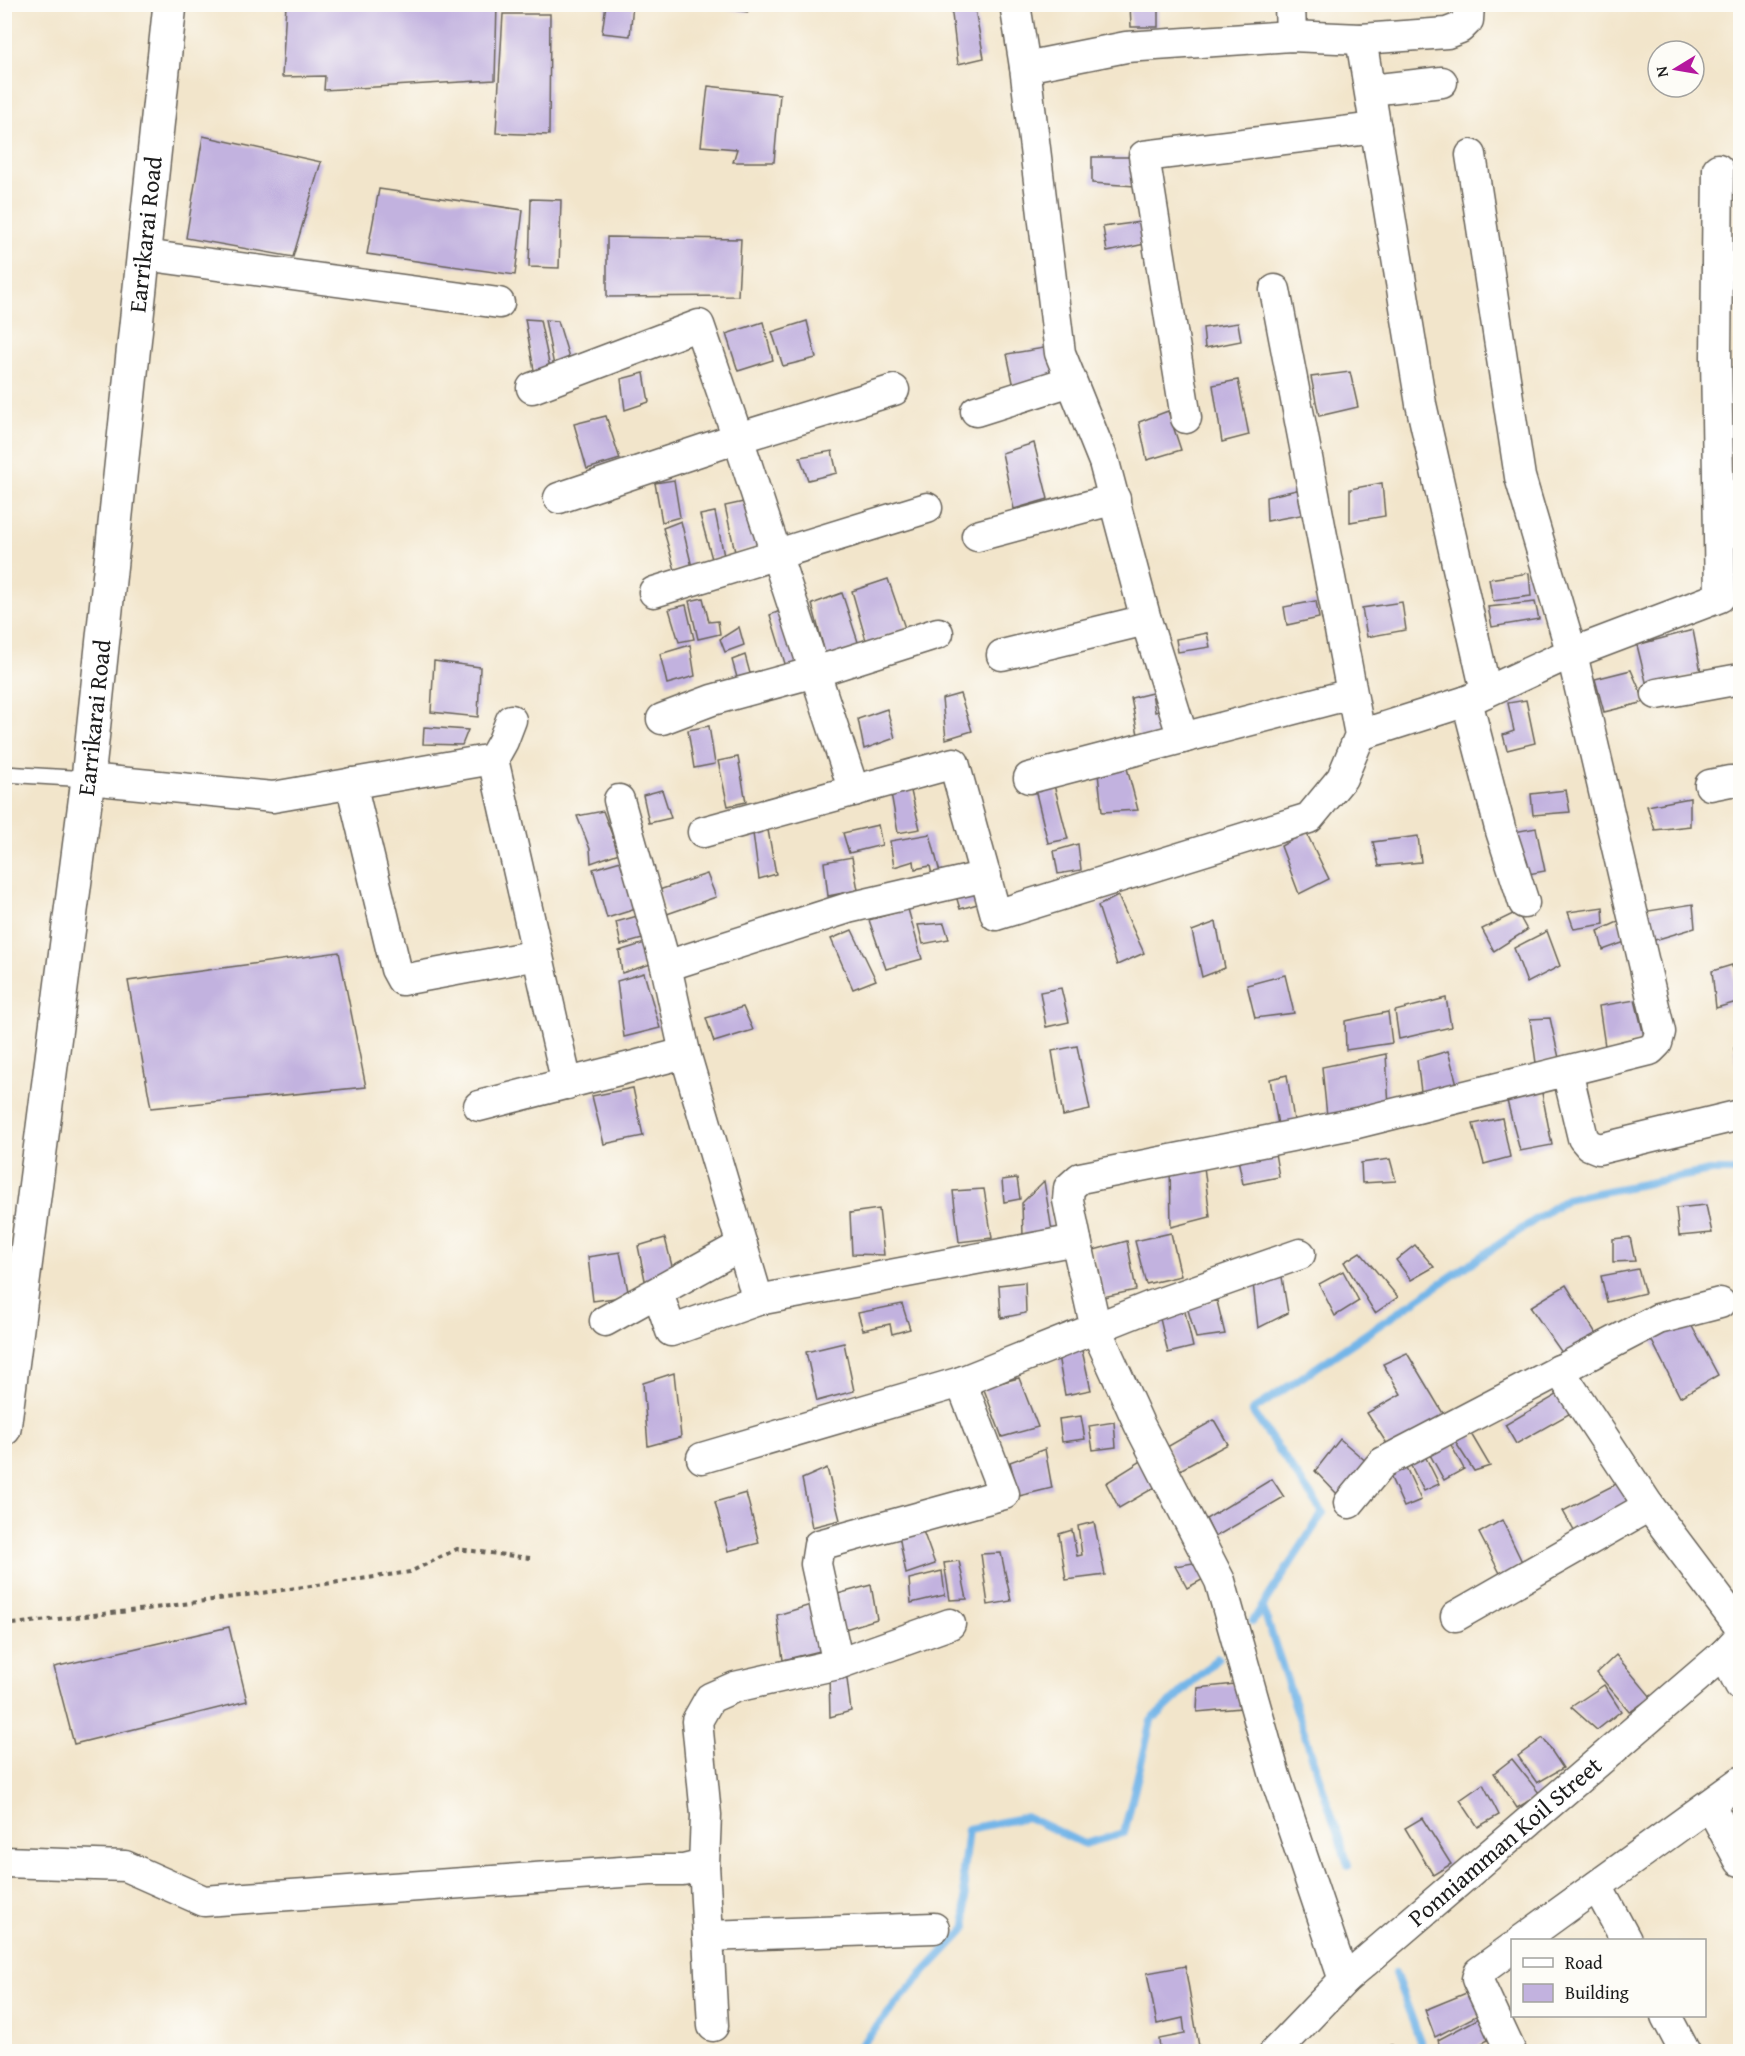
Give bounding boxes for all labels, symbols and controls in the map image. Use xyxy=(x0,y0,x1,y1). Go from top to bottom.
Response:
north arrow xyxy=(1646,39,1706,99)
text: N xyxy=(1648,64,1674,79)
street label: Earrikarai Road xyxy=(119,154,171,314)
street label: Earrikarai Road xyxy=(68,638,120,798)
street label: Ponniamman Koil Street xyxy=(1400,1748,1610,1935)
legend xyxy=(1511,1939,1706,2017)
text: Road xyxy=(1565,1949,1603,1976)
text: Building xyxy=(1565,1979,1629,2006)

